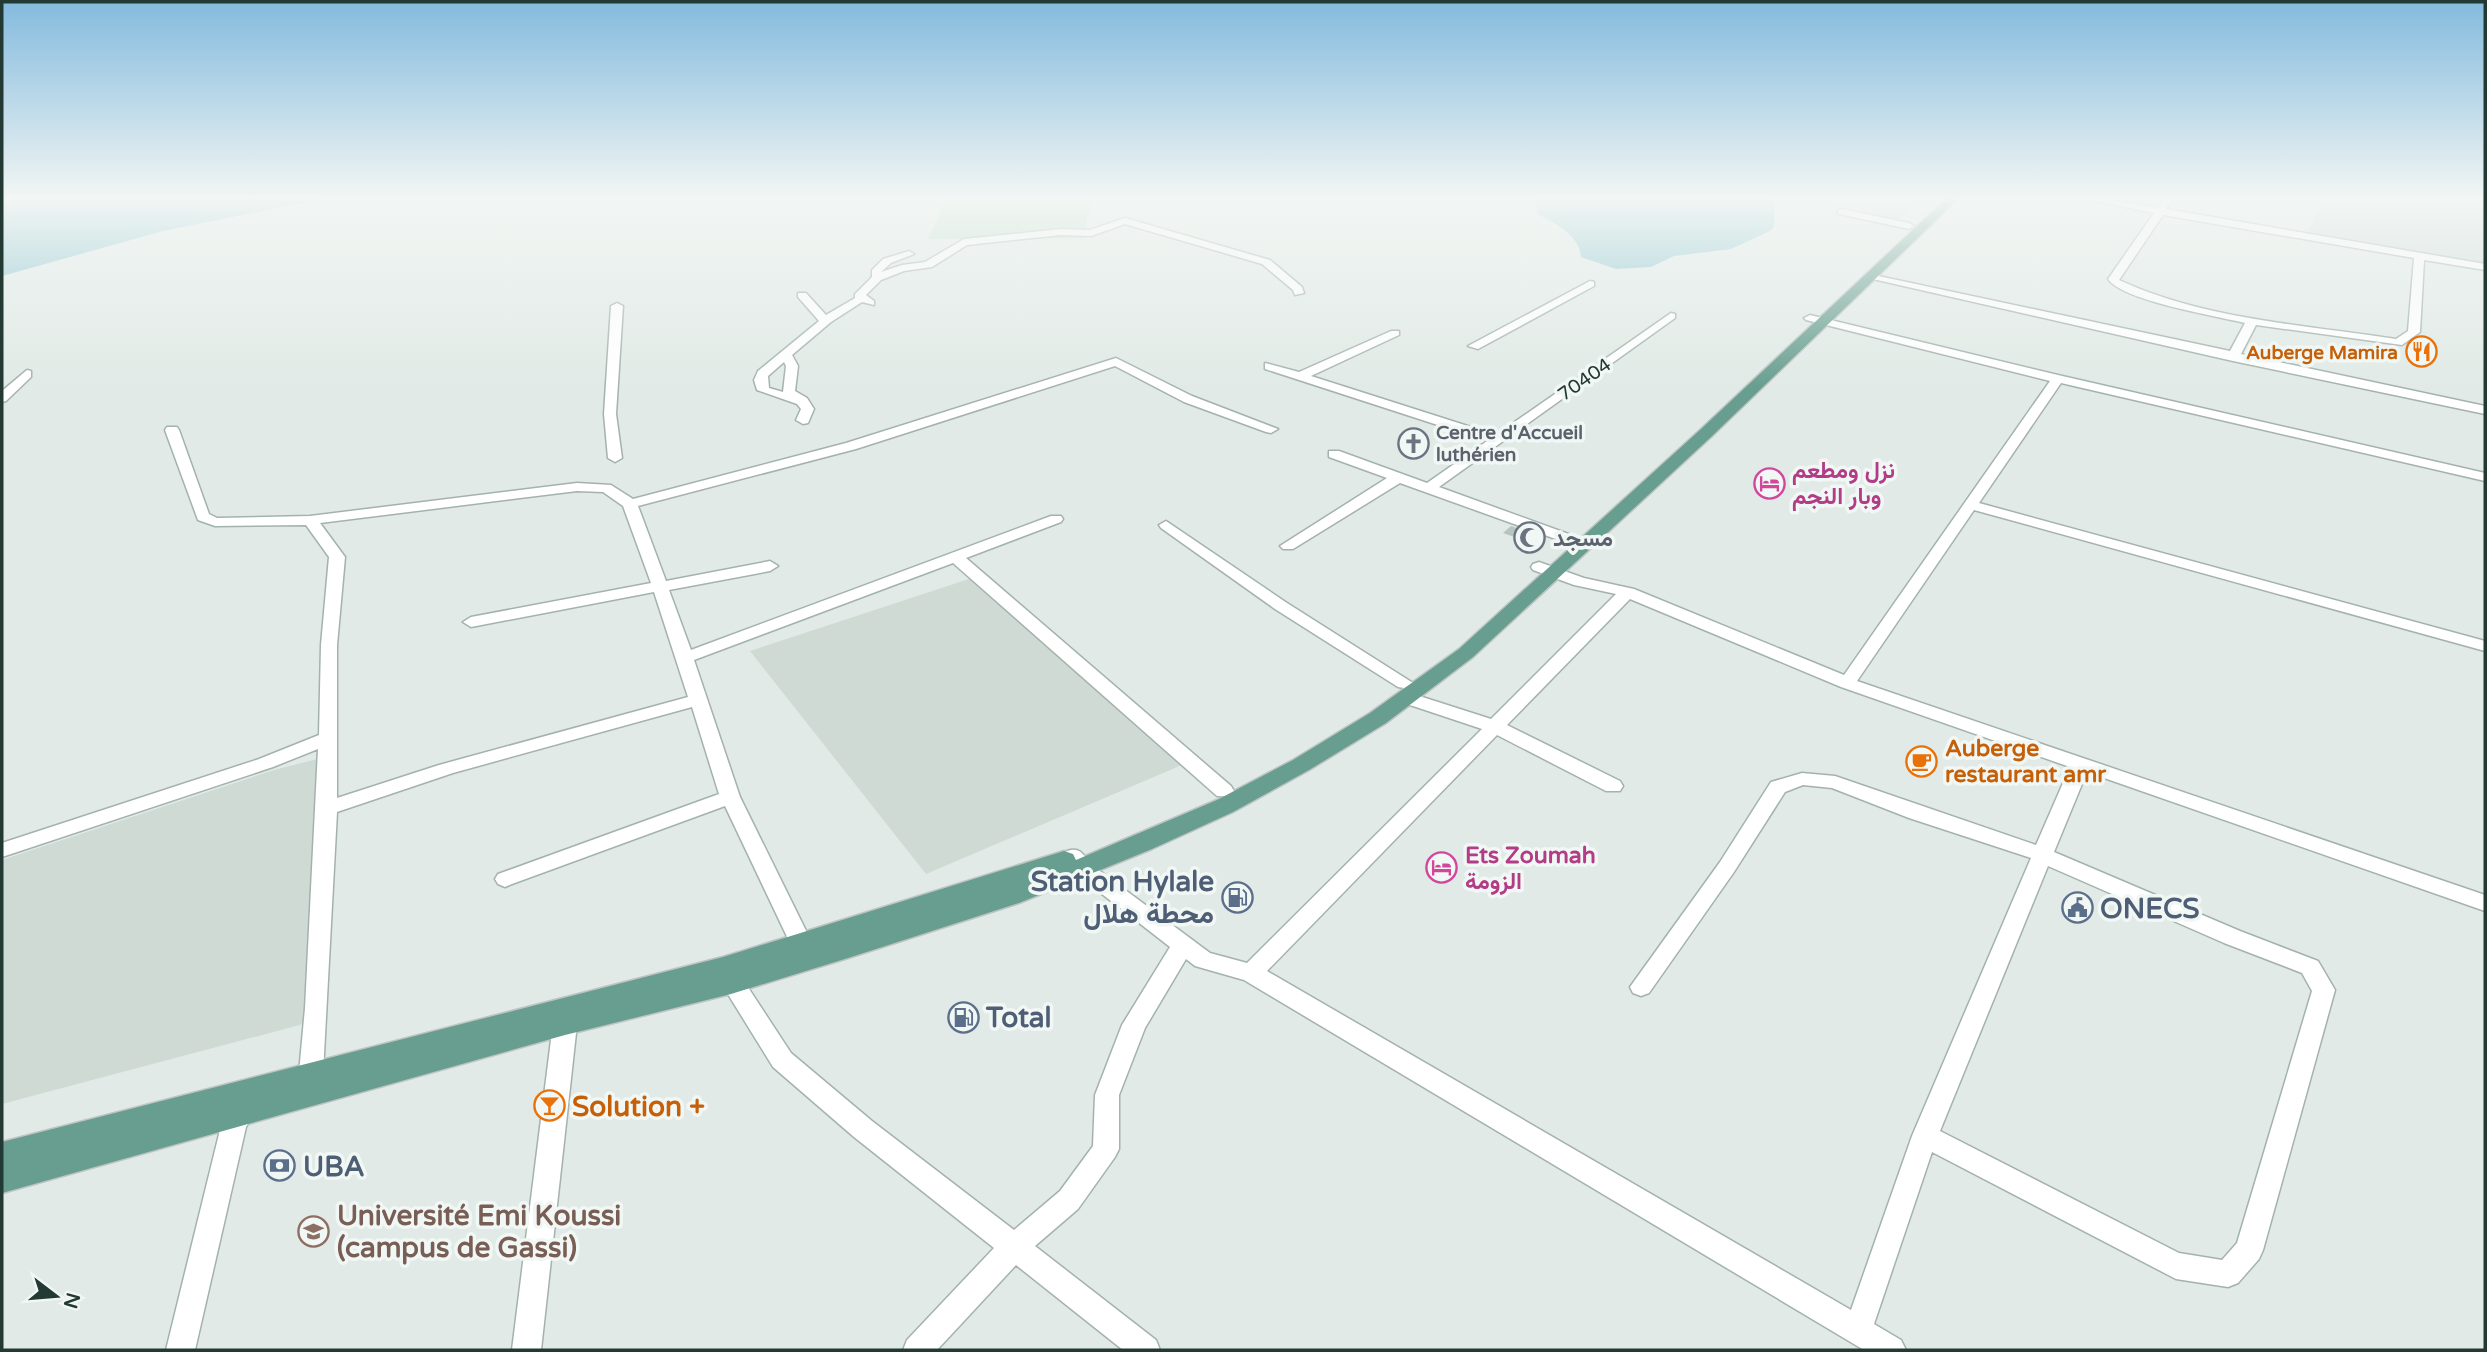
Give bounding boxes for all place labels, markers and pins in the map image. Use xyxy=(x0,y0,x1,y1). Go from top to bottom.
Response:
restaurant icon: Auberge Mamira xyxy=(2404,335,2438,369)
place label: Auberge Mamira xyxy=(2246,342,2398,365)
place label: Centre d'Accueil luthérien xyxy=(1436,422,1583,466)
church icon: Centre d'Accueil luthérien xyxy=(1396,426,1430,460)
place label: نزل ومطعم وبار النجم xyxy=(1792,457,1895,511)
hotel icon: نزل ومطعم وبار النجم xyxy=(1752,466,1786,500)
mosque icon: مسجد xyxy=(1513,521,1547,555)
place label: مسجد xyxy=(1553,525,1613,553)
place label: Auberge restaurant amr xyxy=(1945,735,2107,789)
cafe icon: Auberge restaurant amr xyxy=(1905,744,1939,778)
place label: Ets Zoumah الزومة xyxy=(1465,842,1596,896)
hotel icon: Ets Zoumah الزومة xyxy=(1425,851,1459,885)
place label: Station Hylale محطة هلال xyxy=(1031,865,1214,931)
fuel station icon: Station Hylale محطة هلال xyxy=(1220,880,1254,914)
public building icon: ONECS xyxy=(2060,891,2094,925)
place label: ONECS xyxy=(2100,892,2200,926)
fuel station icon: Total xyxy=(946,1000,980,1034)
place label: Total xyxy=(985,1001,1052,1035)
bar icon: Solution + xyxy=(532,1089,566,1123)
place label: Solution + xyxy=(572,1090,705,1124)
bank icon: UBA xyxy=(263,1149,297,1183)
place label: UBA xyxy=(303,1150,365,1184)
place label: Université Emi Koussi (campus de Gassi) xyxy=(337,1199,621,1265)
school or university icon: Université Emi Koussi (campus de Gassi) xyxy=(297,1214,331,1248)

